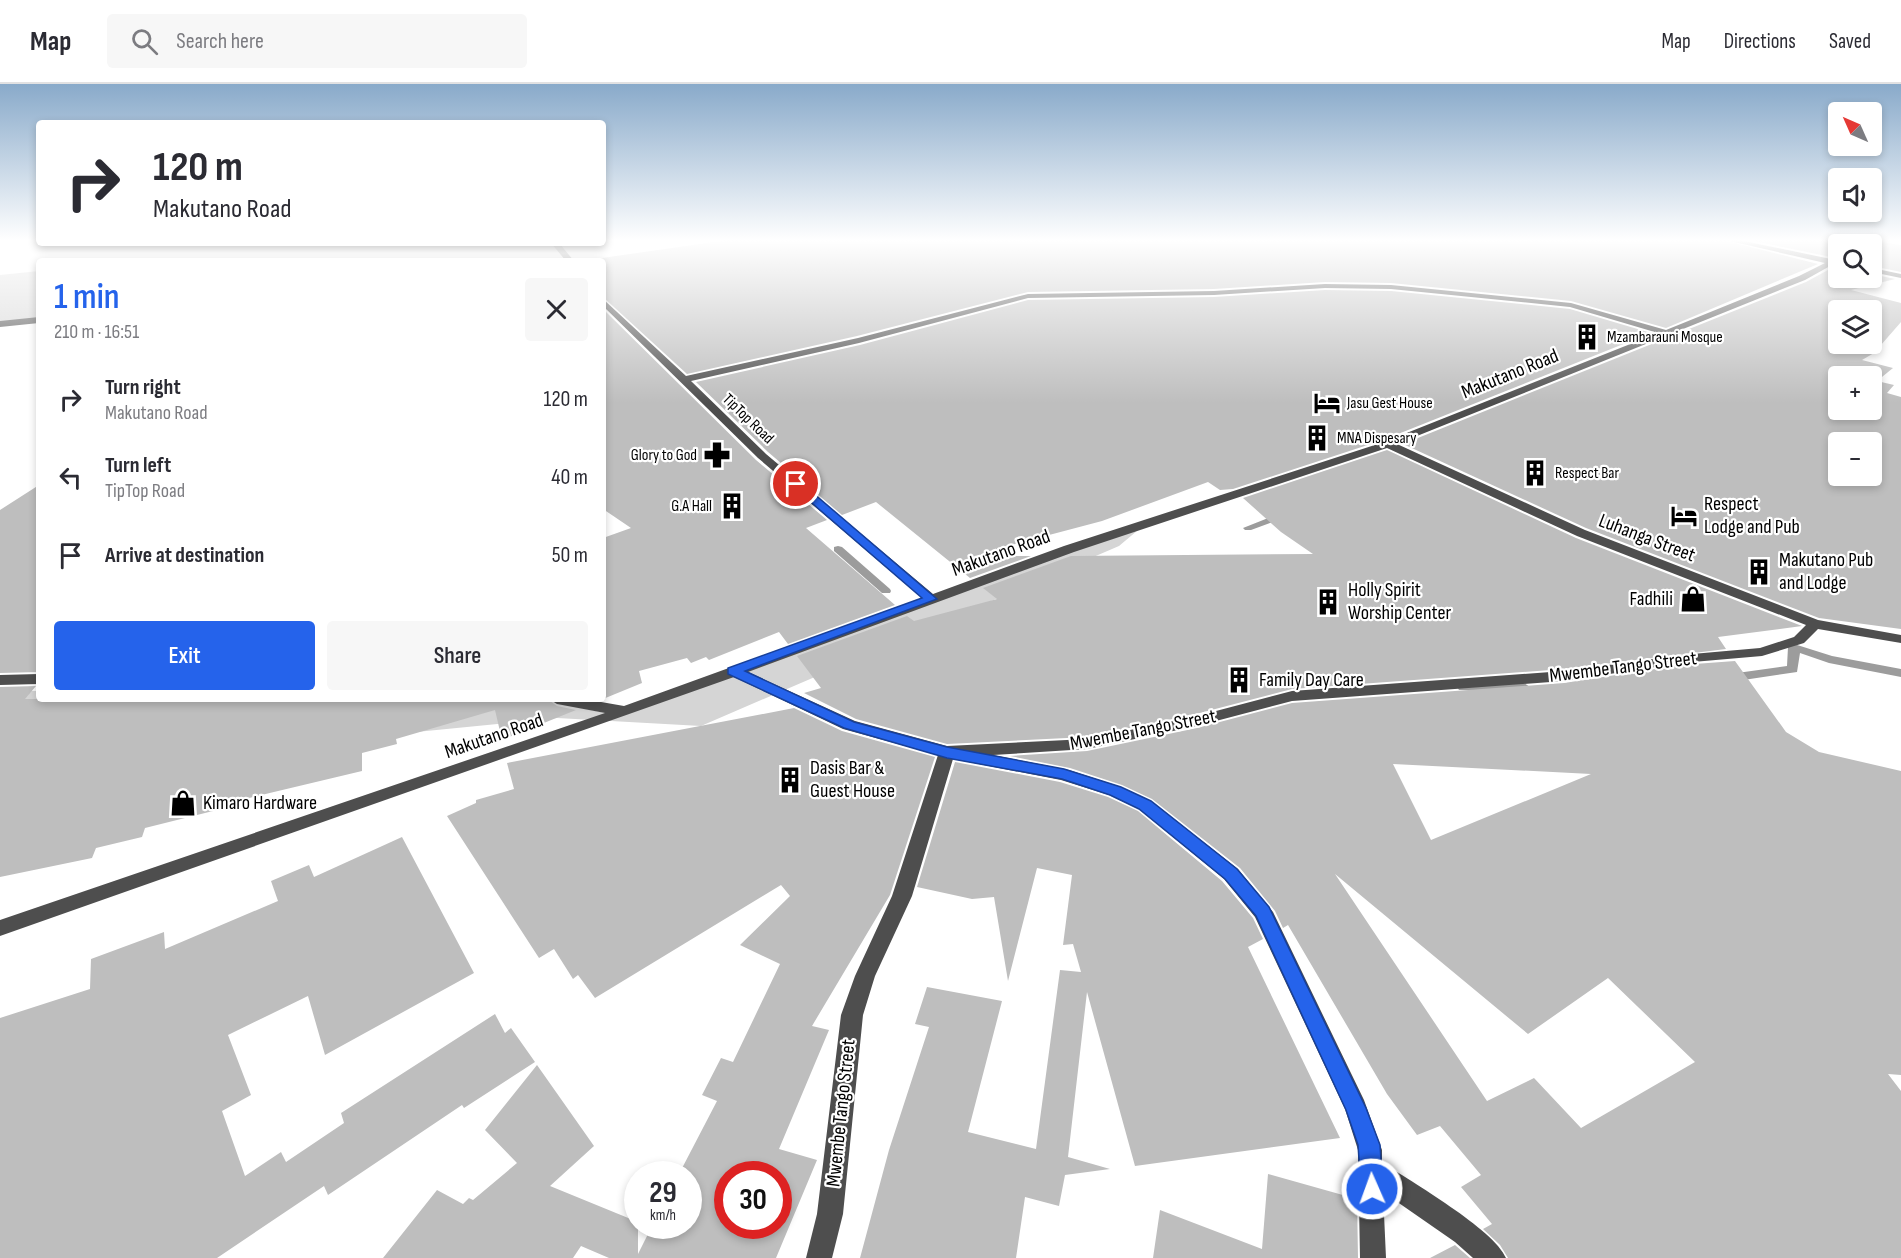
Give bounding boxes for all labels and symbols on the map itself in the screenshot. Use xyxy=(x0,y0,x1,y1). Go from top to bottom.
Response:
north arrow xyxy=(1828,102,1882,156)
building icon: Mzambarauni Mosque xyxy=(1572,322,1602,352)
place label: Mzambarauni Mosque xyxy=(1607,328,1723,347)
street label: Makutano Road xyxy=(1458,344,1562,404)
hotel icon: Jasu Gest House xyxy=(1312,388,1342,418)
street label: TipTop Road xyxy=(718,390,778,448)
place label: Jasu Gest House xyxy=(1346,394,1433,413)
building icon: MNA Dispesary xyxy=(1302,423,1332,453)
place label: MNA Dispesary xyxy=(1337,429,1416,448)
pharmacy icon: Glory to God xyxy=(702,440,732,470)
place label: Glory to God xyxy=(631,446,697,465)
pin xyxy=(770,458,821,509)
building icon: Respect Bar xyxy=(1520,458,1550,488)
place label: Respect Bar xyxy=(1555,464,1619,483)
building icon: G.A Hall xyxy=(717,491,747,521)
place label: Respect Lodge and Pub xyxy=(1704,492,1800,539)
place label: G.A Hall xyxy=(671,497,712,516)
hotel icon: Respect Lodge and Pub xyxy=(1669,501,1699,531)
street label: Luhanga Street xyxy=(1595,509,1699,567)
street label: Makutano Road xyxy=(949,524,1053,582)
place label: Makutano Pub and Lodge xyxy=(1779,548,1873,595)
building icon: Makutano Pub and Lodge xyxy=(1744,557,1774,587)
place label: Holly Spirit Worship Center xyxy=(1348,578,1452,625)
shop icon: Fadhili xyxy=(1678,584,1708,614)
building icon: Holly Spirit Worship Center xyxy=(1313,587,1343,617)
place label: Fadhili xyxy=(1630,587,1673,611)
street label: Mwembe Tango Street xyxy=(1548,646,1698,688)
building icon: Family Day Care xyxy=(1224,665,1254,695)
place label: Family Day Care xyxy=(1259,668,1364,692)
street label: Mwembe Tango Street xyxy=(1068,704,1218,756)
street label: Makutano Road xyxy=(442,708,546,764)
place label: Dasis Bar & Guest House xyxy=(810,756,895,803)
building icon: Dasis Bar & Guest House xyxy=(775,765,805,795)
shop icon: Kimaro Hardware xyxy=(168,788,198,818)
place label: Kimaro Hardware xyxy=(203,791,317,815)
street label: Mwembe Tango Street xyxy=(821,1038,861,1188)
position arrow xyxy=(1340,1157,1404,1221)
speed limit sign: 30 xyxy=(714,1161,792,1239)

